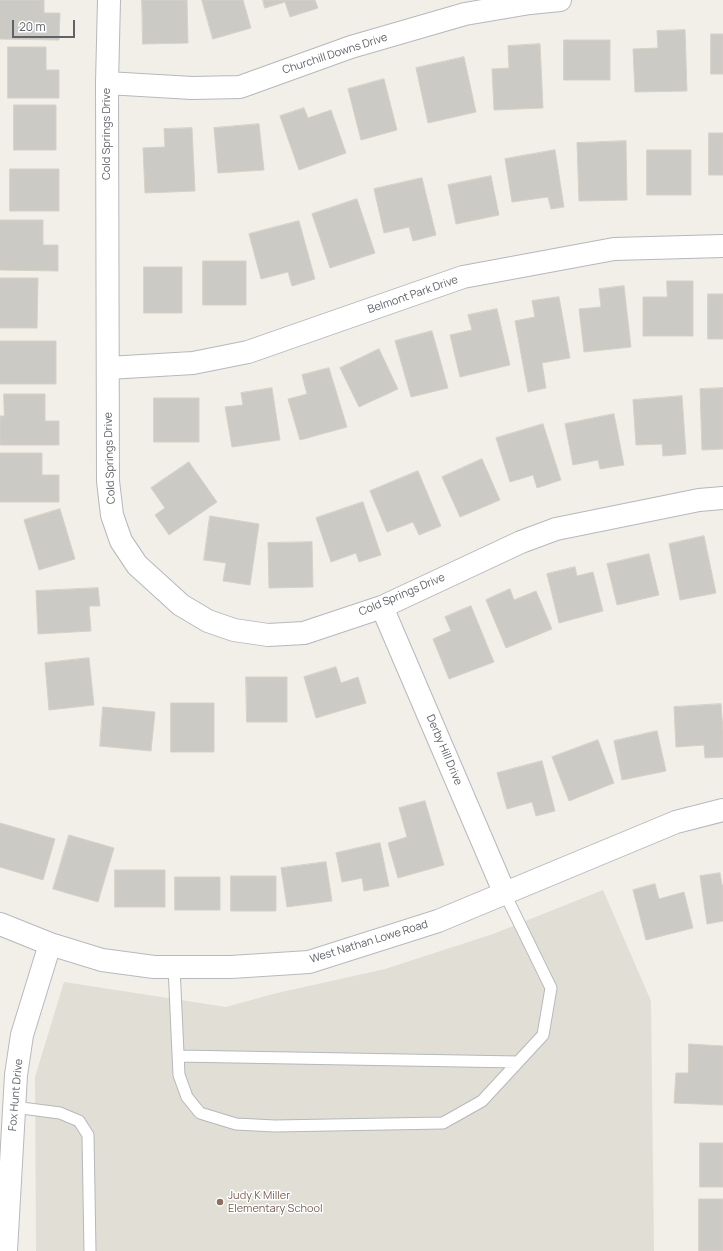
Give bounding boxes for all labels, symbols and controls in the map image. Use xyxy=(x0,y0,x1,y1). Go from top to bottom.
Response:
scale bar xyxy=(14,12,77,38)
text: 20 m xyxy=(19,18,46,35)
street label: Churchill Downs Drive xyxy=(281,31,389,77)
street label: Cold Springs Drive xyxy=(100,88,114,180)
street label: Belmont Park Drive xyxy=(366,273,460,317)
street label: Cold Springs Drive xyxy=(102,412,118,504)
street label: Cold Springs Drive xyxy=(357,571,447,619)
street label: Derby Hill Drive xyxy=(423,713,465,787)
street label: West Nathan Lowe Road xyxy=(308,918,430,966)
street label: Fox Hunt Drive xyxy=(6,1058,26,1132)
place label: Judy K Miller Elementary School xyxy=(228,1189,323,1215)
marker: Judy K Miller Elementary School xyxy=(215,1197,225,1207)

